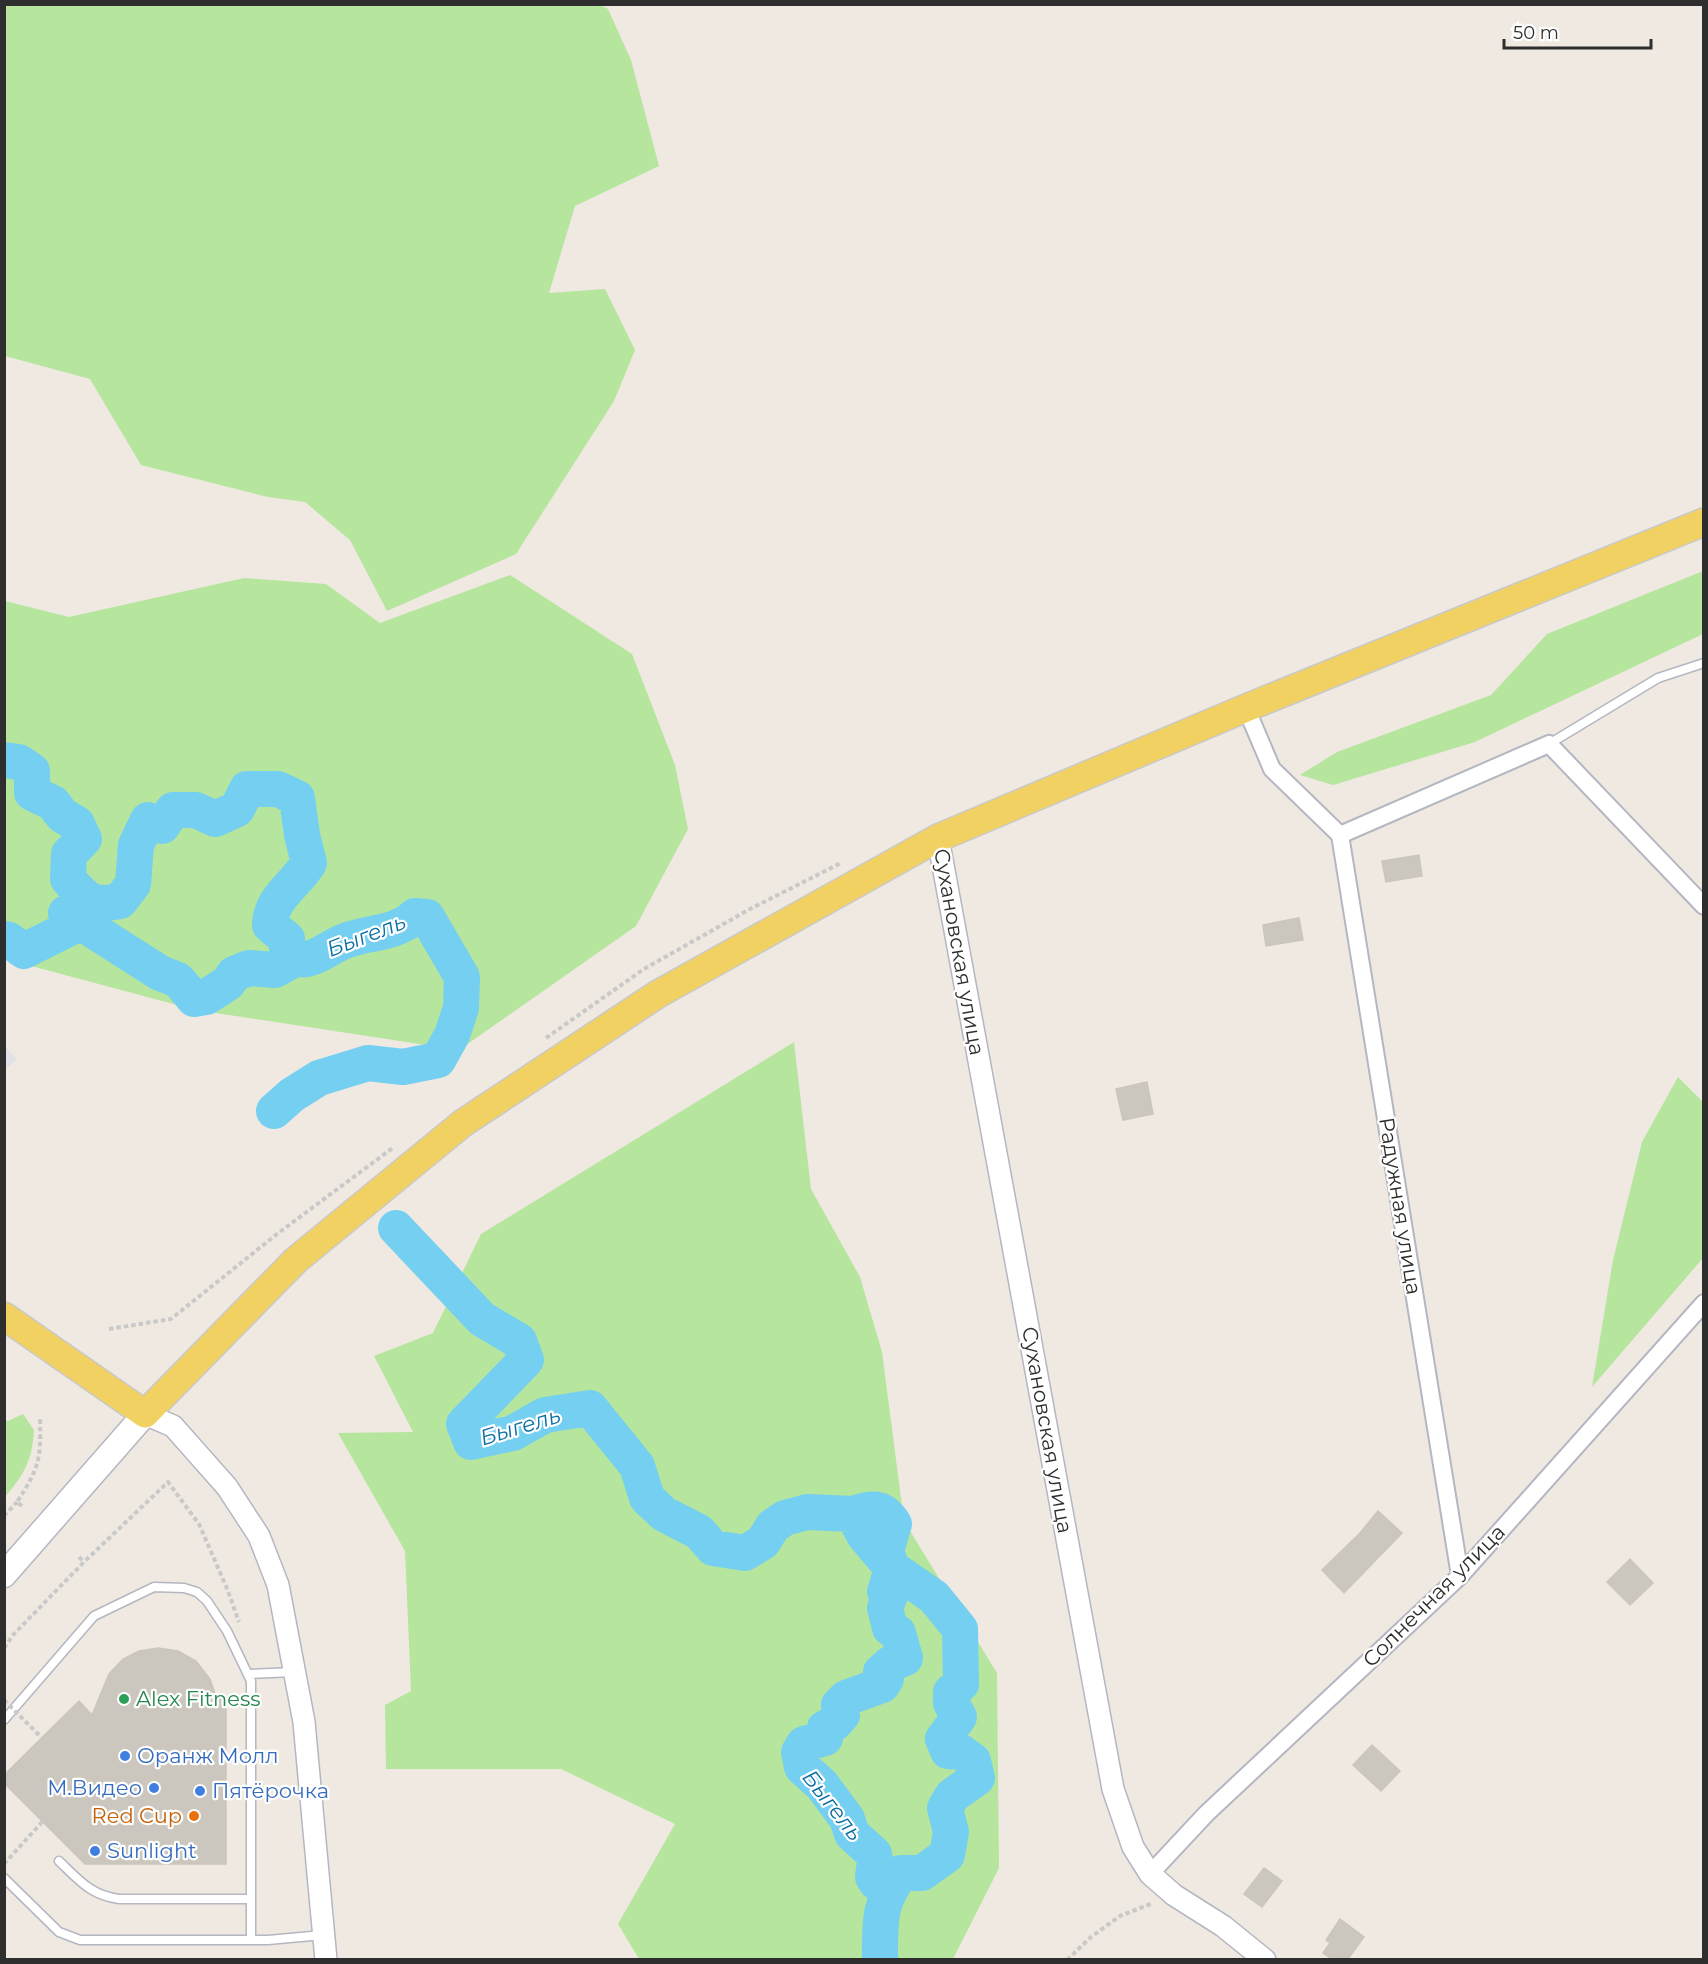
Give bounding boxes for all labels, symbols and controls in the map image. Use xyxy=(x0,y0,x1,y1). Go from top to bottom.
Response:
scale bar xyxy=(1504,12,1651,50)
text: 50 m xyxy=(1513,22,1559,44)
street label: Сухановская улица xyxy=(929,847,990,1057)
water label: Быгель xyxy=(323,908,410,963)
street label: Радужная улица xyxy=(1374,1115,1427,1296)
street label: Сухановская улица xyxy=(1017,1325,1078,1535)
water label: Быгель xyxy=(477,1401,564,1452)
street label: Солнечная улица xyxy=(1357,1519,1510,1672)
place label: Alex Fitness xyxy=(136,1686,260,1711)
marker: Alex Fitness xyxy=(117,1692,131,1706)
place label: Оранж Молл xyxy=(137,1743,279,1768)
marker: Оранж Молл xyxy=(118,1749,132,1763)
water label: Быгель xyxy=(796,1764,869,1846)
place label: М.Видео xyxy=(47,1775,142,1800)
place label: Пятёрочка xyxy=(212,1778,329,1803)
marker: М.Видео xyxy=(147,1781,161,1795)
marker: Пятёрочка xyxy=(193,1784,207,1798)
place label: Red Cup xyxy=(92,1803,182,1828)
marker: Red Cup xyxy=(187,1809,201,1823)
place label: Sunlight xyxy=(107,1838,197,1863)
marker: Sunlight xyxy=(88,1844,102,1858)

